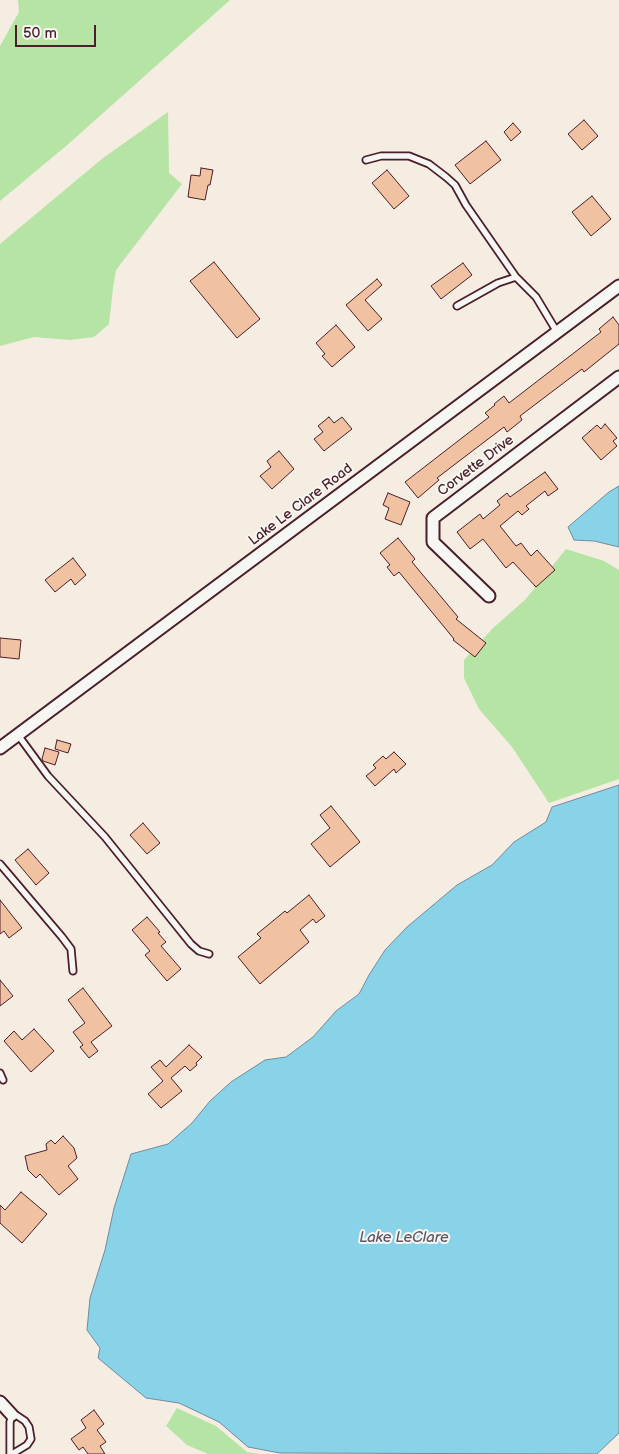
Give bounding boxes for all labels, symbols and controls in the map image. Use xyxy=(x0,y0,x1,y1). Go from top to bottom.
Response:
scale bar xyxy=(18,15,99,47)
text: 50 m xyxy=(23,24,57,43)
street label: Corvette Drive xyxy=(435,432,517,500)
street label: Lake Le Clare Road xyxy=(246,461,356,549)
water label: Lake LeClare xyxy=(359,1229,449,1247)

